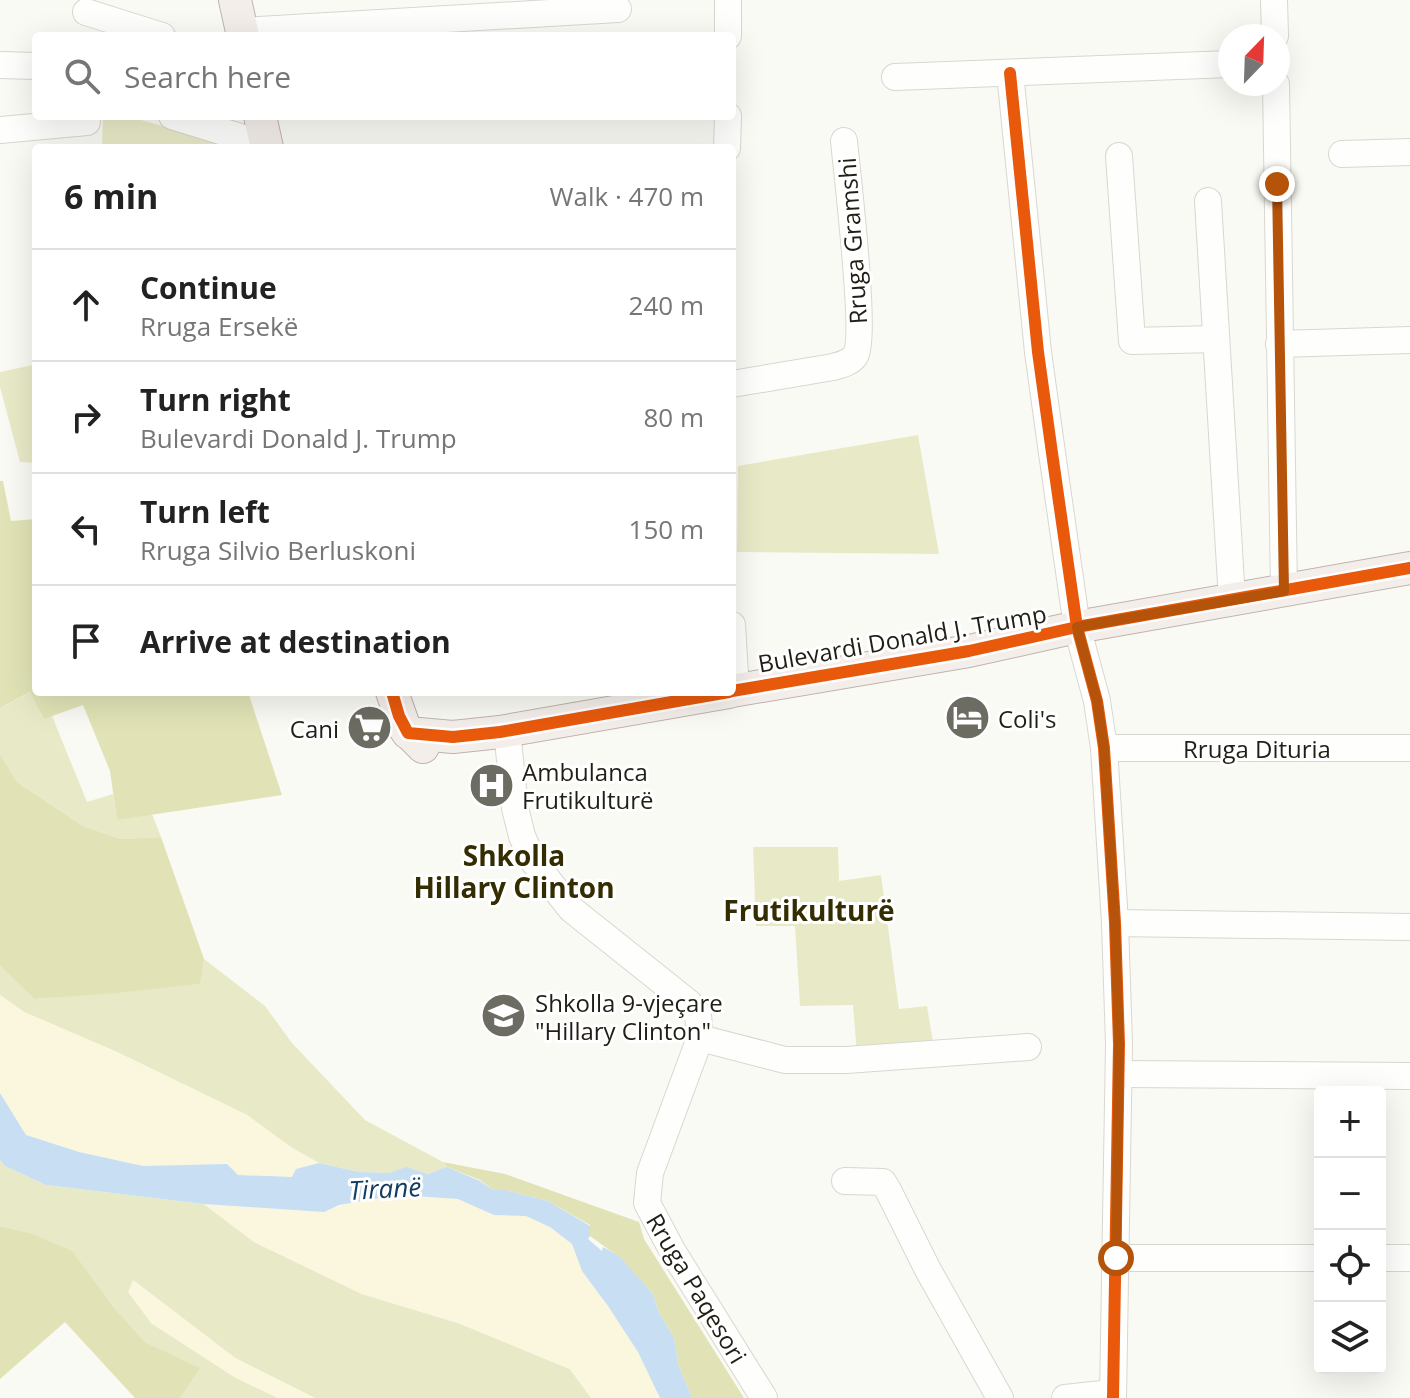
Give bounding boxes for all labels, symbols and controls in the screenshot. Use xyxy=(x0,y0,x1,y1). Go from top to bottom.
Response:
north arrow xyxy=(1218,24,1290,96)
search box xyxy=(32,32,736,120)
icon: search xyxy=(60,54,104,98)
text: Search here xyxy=(124,56,291,97)
street label: Rruga Gramshi xyxy=(830,157,874,325)
route end xyxy=(1259,166,1295,202)
text: 6 min xyxy=(64,173,158,219)
text: Walk · 470 m xyxy=(550,178,704,214)
text: Continue xyxy=(140,267,277,308)
icon: ahead xyxy=(64,283,108,327)
text: 240 m xyxy=(629,287,704,323)
text: Rruga Ersekë xyxy=(140,308,298,344)
text: Turn right xyxy=(140,379,291,420)
icon: right xyxy=(64,395,108,439)
text: 80 m xyxy=(643,399,704,435)
text: Bulevardi Donald J. Trump xyxy=(140,420,457,456)
text: Turn left xyxy=(140,491,270,532)
icon: left xyxy=(64,507,108,551)
text: 150 m xyxy=(629,511,704,547)
text: Rruga Silvio Berluskoni xyxy=(140,532,416,568)
street label: Bulevardi Donald J. Trump xyxy=(755,596,1049,680)
icon: arrive xyxy=(64,619,108,663)
text: Arrive at destination xyxy=(140,621,451,662)
hotel icon: Coli's xyxy=(943,694,991,742)
place label: Coli's xyxy=(998,702,1056,735)
supermarket icon: Cani xyxy=(346,704,394,752)
place label: Cani xyxy=(290,712,339,745)
street label: Rruga Dituria xyxy=(1183,732,1331,765)
place label: Ambulanca Frutikulturë xyxy=(522,755,653,816)
hospital icon: Ambulanca Frutikulturë xyxy=(467,761,515,809)
district label: Shkolla Hillary Clinton xyxy=(413,836,615,906)
district label: Frutikulturë xyxy=(723,891,895,929)
place label: Shkolla 9-vjeçare "Hillary Clinton" xyxy=(535,986,723,1047)
school or university icon: Shkolla 9-vjeçare "Hillary Clinton" xyxy=(480,992,528,1040)
map controls xyxy=(1314,1086,1386,1374)
button: + xyxy=(1314,1086,1386,1158)
button: − xyxy=(1314,1158,1386,1230)
water label: Tiranë xyxy=(348,1168,422,1208)
street label: Rruga Paqesori xyxy=(639,1207,755,1369)
button: locate xyxy=(1314,1230,1386,1302)
route start xyxy=(1098,1240,1134,1276)
button: layers xyxy=(1314,1302,1386,1374)

